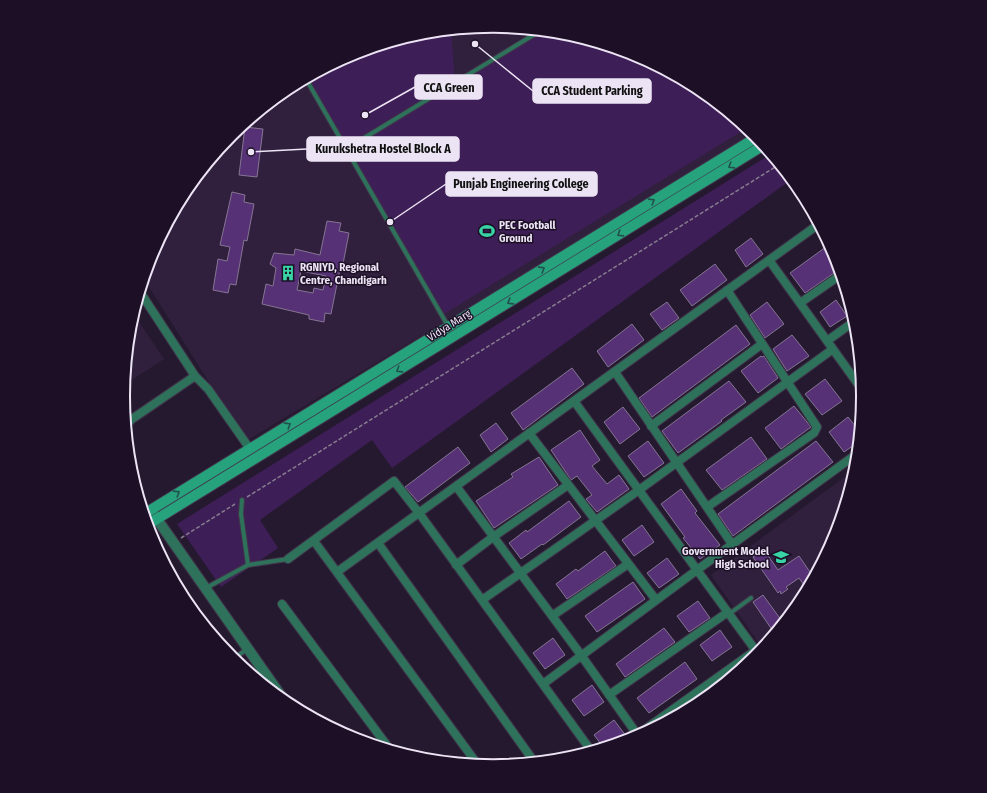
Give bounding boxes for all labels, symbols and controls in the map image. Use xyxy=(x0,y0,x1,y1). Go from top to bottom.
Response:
callout: CCA Green xyxy=(415,75,482,99)
callout: CCA Student Parking xyxy=(533,79,651,103)
text: CCA Green xyxy=(424,81,474,95)
text: CCA Student Parking xyxy=(541,84,643,98)
callout: Kurukshetra Hostel Block A xyxy=(307,137,459,161)
text: Kurukshetra Hostel Block A xyxy=(315,142,451,156)
one-way arrow xyxy=(728,161,735,168)
callout: Punjab Engineering College xyxy=(446,172,597,196)
text: Punjab Engineering College xyxy=(453,177,589,191)
one-way arrow xyxy=(648,199,655,206)
place label: PEC Football Ground xyxy=(499,219,556,245)
sports icon: PEC Football Ground xyxy=(478,222,496,240)
one-way arrow xyxy=(617,229,624,237)
place label: RGNIYD, Regional Centre, Chandigarh xyxy=(300,261,387,287)
building icon: RGNIYD, Regional Centre, Chandigarh xyxy=(279,264,297,282)
one-way arrow xyxy=(538,267,545,274)
one-way arrow xyxy=(507,297,514,305)
street label: Vidya Marg xyxy=(425,306,474,344)
one-way arrow xyxy=(396,365,403,373)
one-way arrow xyxy=(284,423,291,430)
one-way arrow xyxy=(173,491,180,498)
place label: Government Model High School xyxy=(682,545,770,571)
school or university icon: Government Model High School xyxy=(772,548,790,566)

